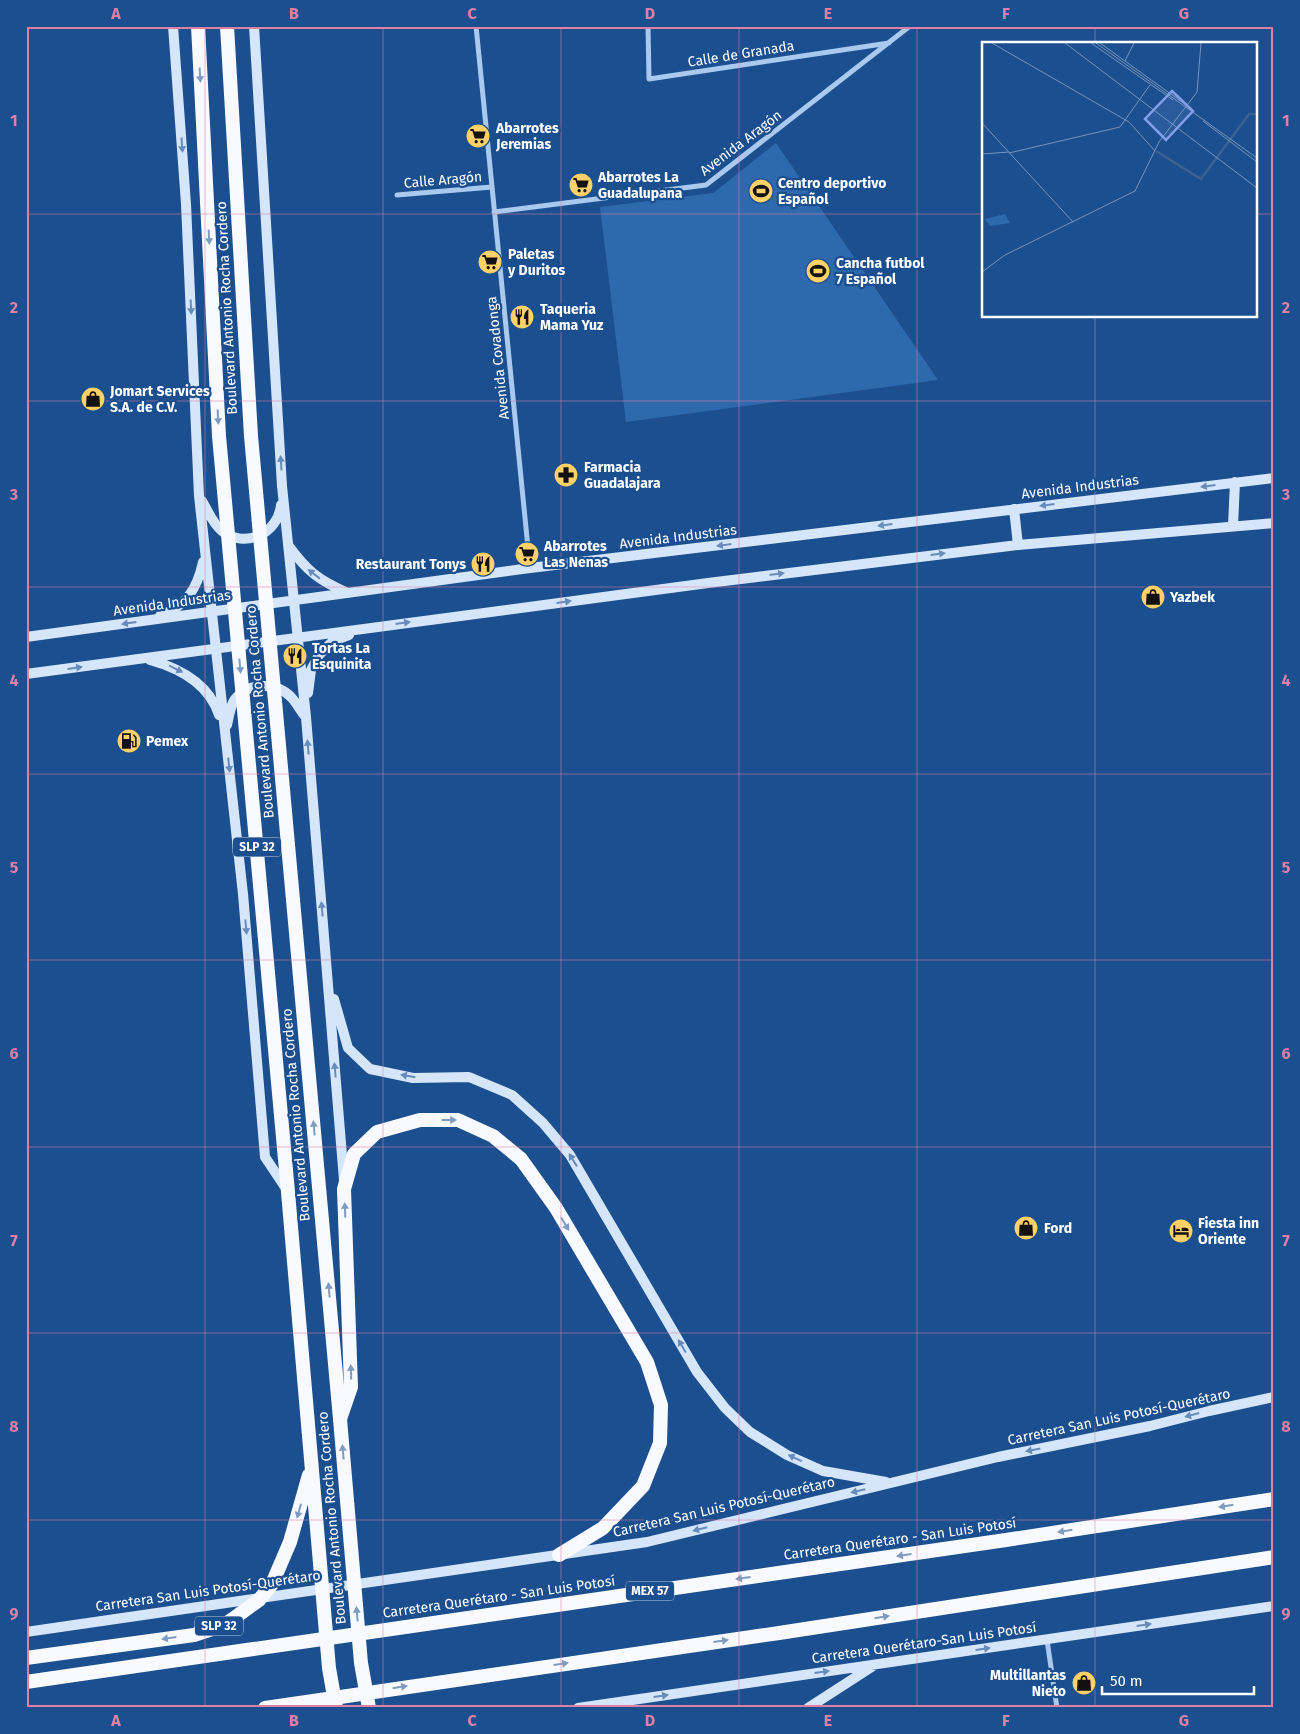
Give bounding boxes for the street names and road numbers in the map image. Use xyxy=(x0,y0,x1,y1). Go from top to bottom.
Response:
street label: Calle de Granada xyxy=(687,37,795,71)
street label: Avenida Aragón xyxy=(697,107,785,179)
street label: Calle Aragón xyxy=(403,168,483,192)
street label: Boulevard Antonio Rocha Cordero xyxy=(213,201,241,415)
street label: Avenida Covadonga xyxy=(483,296,513,420)
street label: Avenida Industrias xyxy=(1020,471,1140,503)
street label: Avenida Industrias xyxy=(618,521,738,553)
street label: Avenida Industrias xyxy=(112,586,232,620)
street label: Boulevard Antonio Rocha Cordero xyxy=(242,605,278,819)
road number: SLP 32 xyxy=(233,838,281,856)
street label: Boulevard Antonio Rocha Cordero xyxy=(278,1008,314,1222)
street label: Carretera San Luis Potosí-Querétaro xyxy=(1006,1385,1232,1449)
street label: Boulevard Antonio Rocha Cordero xyxy=(314,1411,350,1625)
street label: Carretera San Luis Potosí-Querétaro xyxy=(611,1473,837,1541)
street label: Carretera Querétaro - San Luis Potosí xyxy=(783,1514,1017,1564)
street label: Carretera San Luis Potosí-Querétaro xyxy=(94,1567,322,1615)
street label: Carretera Querétaro - San Luis Potosí xyxy=(382,1572,616,1622)
road number: MEX 57 xyxy=(626,1582,674,1600)
road number: SLP 32 xyxy=(195,1616,243,1635)
street label: Carretera Querétaro-San Luis Potosí xyxy=(811,1619,1037,1667)

